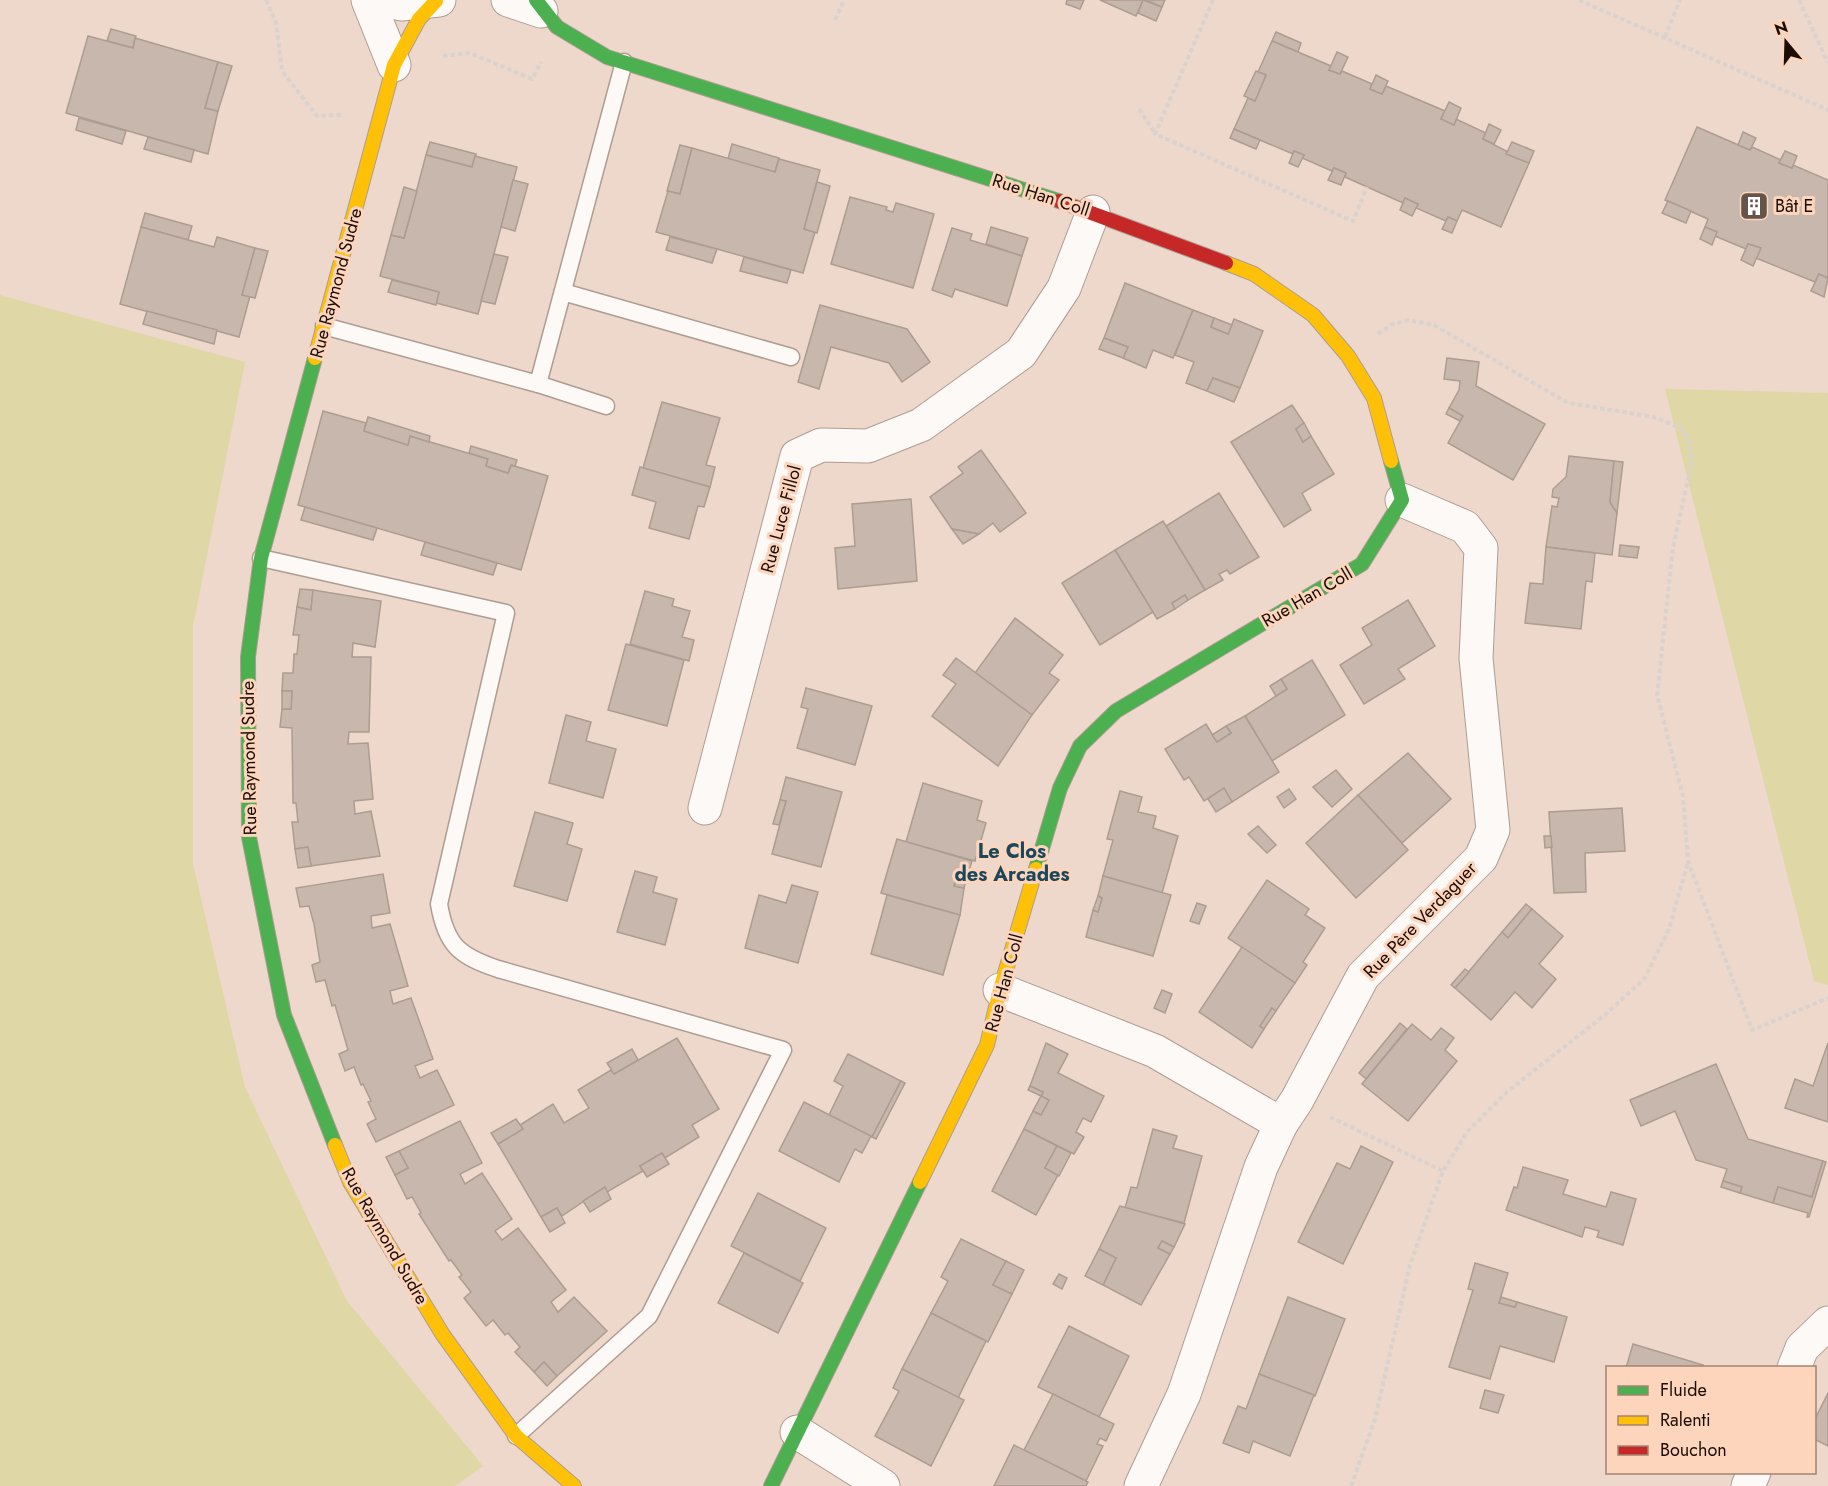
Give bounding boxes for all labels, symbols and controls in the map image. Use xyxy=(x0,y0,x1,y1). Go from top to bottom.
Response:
north arrow xyxy=(1756,12,1816,72)
text: N xyxy=(1772,15,1791,41)
street label: Rue Han Coll xyxy=(989,167,1093,223)
building icon: Bât E xyxy=(1738,190,1770,222)
place label: Bât E xyxy=(1775,193,1813,219)
street label: Rue Raymond Sudre xyxy=(303,205,369,361)
street label: Rue Luce Fillol xyxy=(754,462,808,576)
street label: Rue Han Coll xyxy=(1257,560,1357,634)
street label: Rue Raymond Sudre xyxy=(235,681,263,835)
district label: Le Clos des Arcades xyxy=(954,837,1070,889)
street label: Rue Père Verdaguer xyxy=(1357,855,1483,984)
street label: Rue Han Coll xyxy=(978,931,1030,1035)
street label: Rue Raymond Sudre xyxy=(335,1163,435,1309)
legend xyxy=(1606,1366,1816,1474)
text: Fluide xyxy=(1660,1377,1707,1403)
text: Ralenti xyxy=(1660,1407,1711,1433)
text: Bouchon xyxy=(1660,1437,1727,1463)

